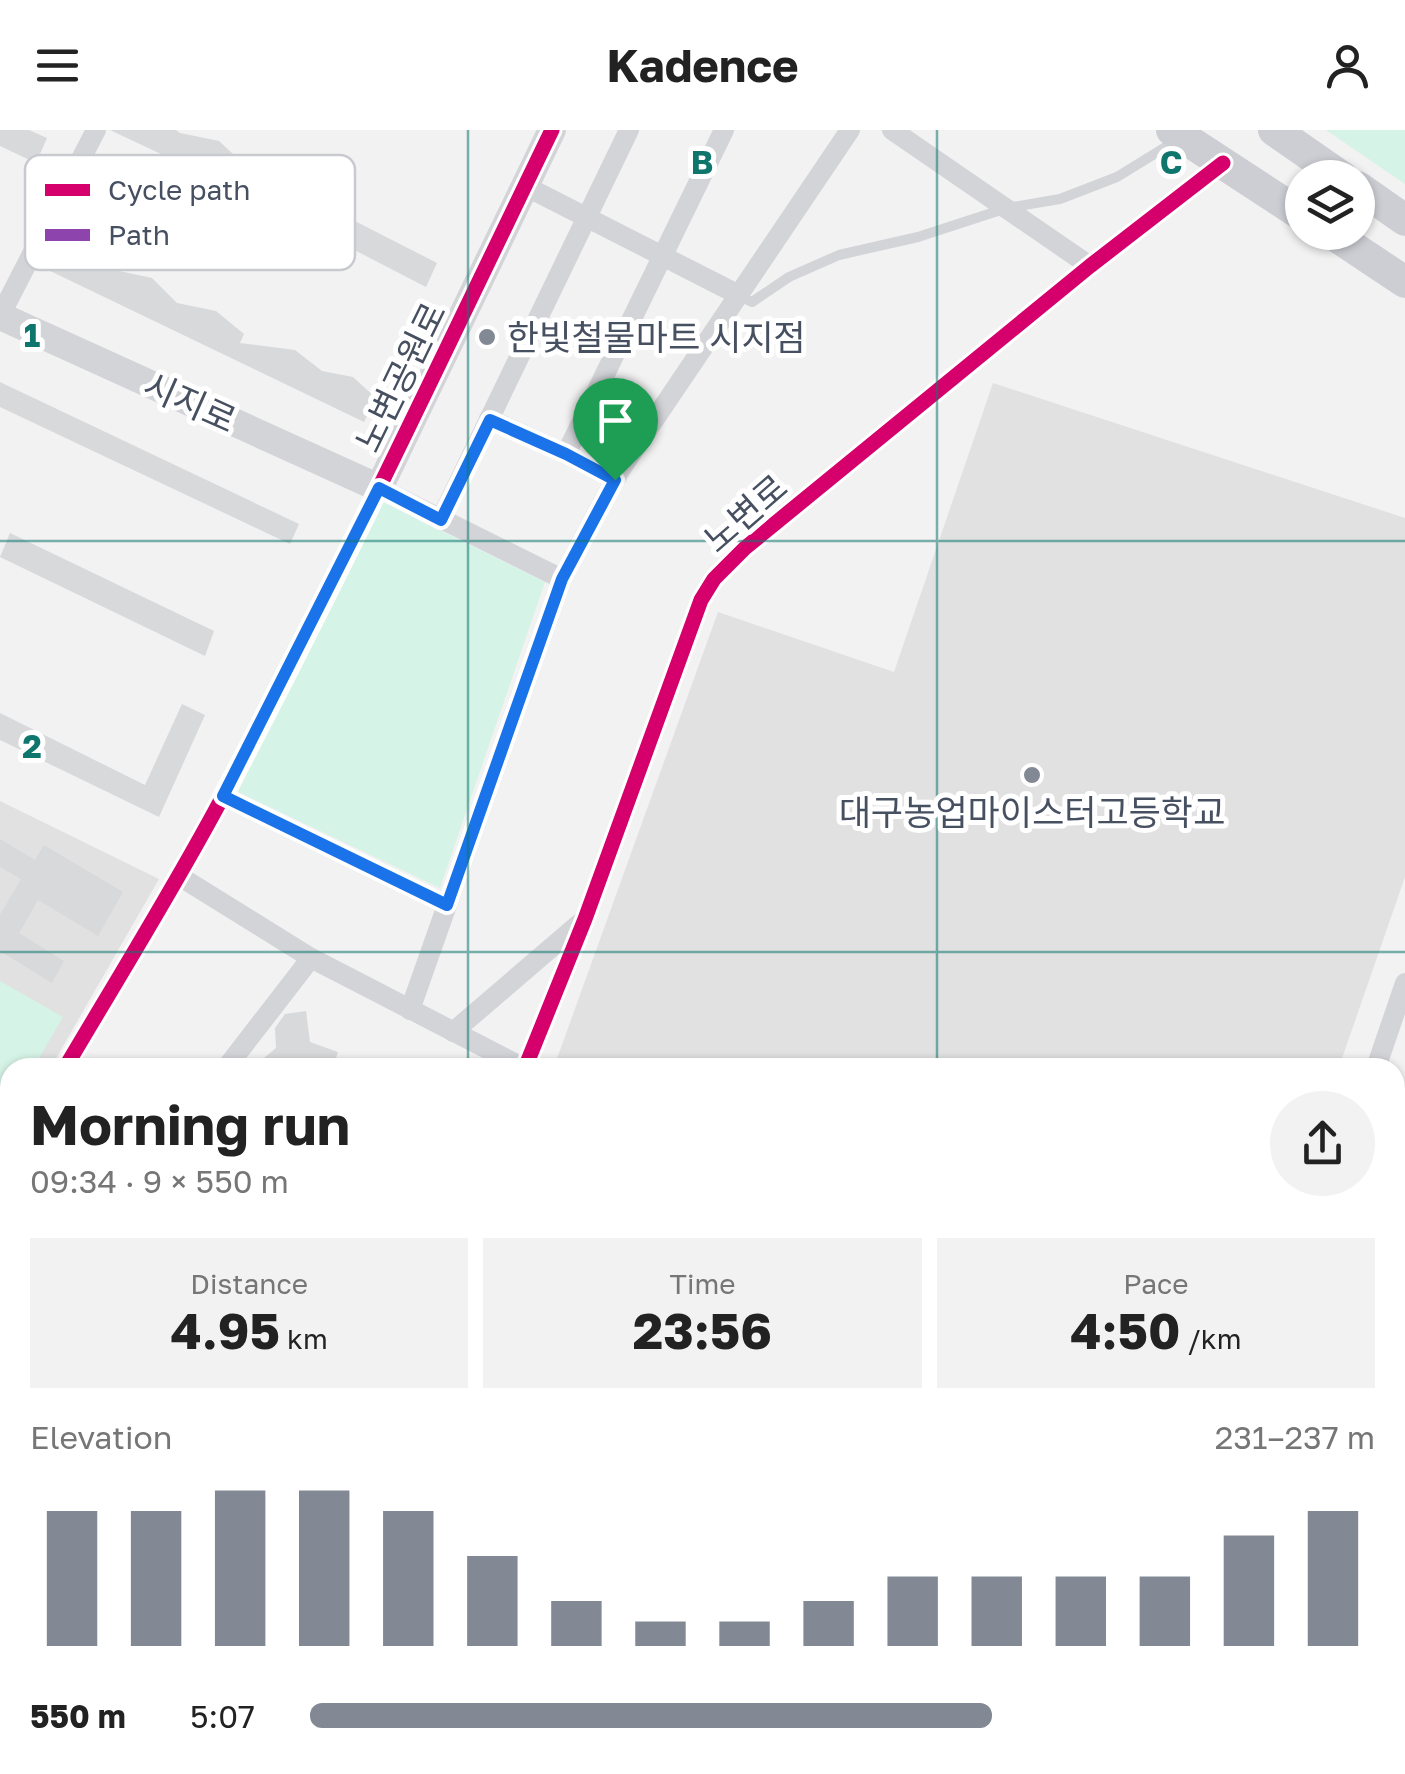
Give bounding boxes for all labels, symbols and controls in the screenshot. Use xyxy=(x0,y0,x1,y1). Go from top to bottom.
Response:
icon: menu xyxy=(30,38,85,93)
text: Kadence xyxy=(606,38,799,92)
icon: person xyxy=(1320,38,1375,93)
text: B xyxy=(691,143,713,181)
text: C xyxy=(1160,143,1182,181)
legend xyxy=(25,155,355,270)
map controls xyxy=(1285,160,1375,250)
button: layers xyxy=(1285,160,1375,250)
text: Cycle path xyxy=(108,173,251,206)
text: Path xyxy=(108,218,170,251)
street label: 노변공원로 xyxy=(346,295,454,459)
text: 1 xyxy=(24,316,40,354)
place label: 한빛철물마트 시지점 xyxy=(507,316,806,358)
marker: 한빛철물마트 시지점 xyxy=(476,326,498,348)
street label: 시지로 xyxy=(137,363,243,441)
pin xyxy=(573,378,658,481)
icon: arrive xyxy=(588,393,643,448)
street label: 노변로 xyxy=(695,465,795,561)
text: 2 xyxy=(22,727,42,765)
marker: 대구농업마이스터고등학교 xyxy=(1021,764,1043,786)
place label: 대구농업마이스터고등학교 xyxy=(839,791,1225,833)
text: Morning run xyxy=(30,1091,350,1157)
button: share xyxy=(1270,1091,1375,1196)
text: 09:34 · 9 × 550 m xyxy=(30,1162,289,1200)
text: Distance xyxy=(190,1267,308,1300)
text: Time xyxy=(670,1267,735,1300)
text: Pace xyxy=(1123,1267,1189,1300)
text: 4.95 xyxy=(171,1300,280,1360)
text: 23:56 xyxy=(633,1300,772,1360)
text: 4:50 xyxy=(1070,1300,1180,1360)
text: km xyxy=(280,1322,328,1355)
text: /km xyxy=(1180,1322,1241,1355)
text: Elevation xyxy=(30,1418,172,1456)
text: 231–237 m xyxy=(1215,1418,1375,1456)
text: 550 m xyxy=(30,1697,126,1735)
text: 5:07 xyxy=(190,1697,255,1735)

